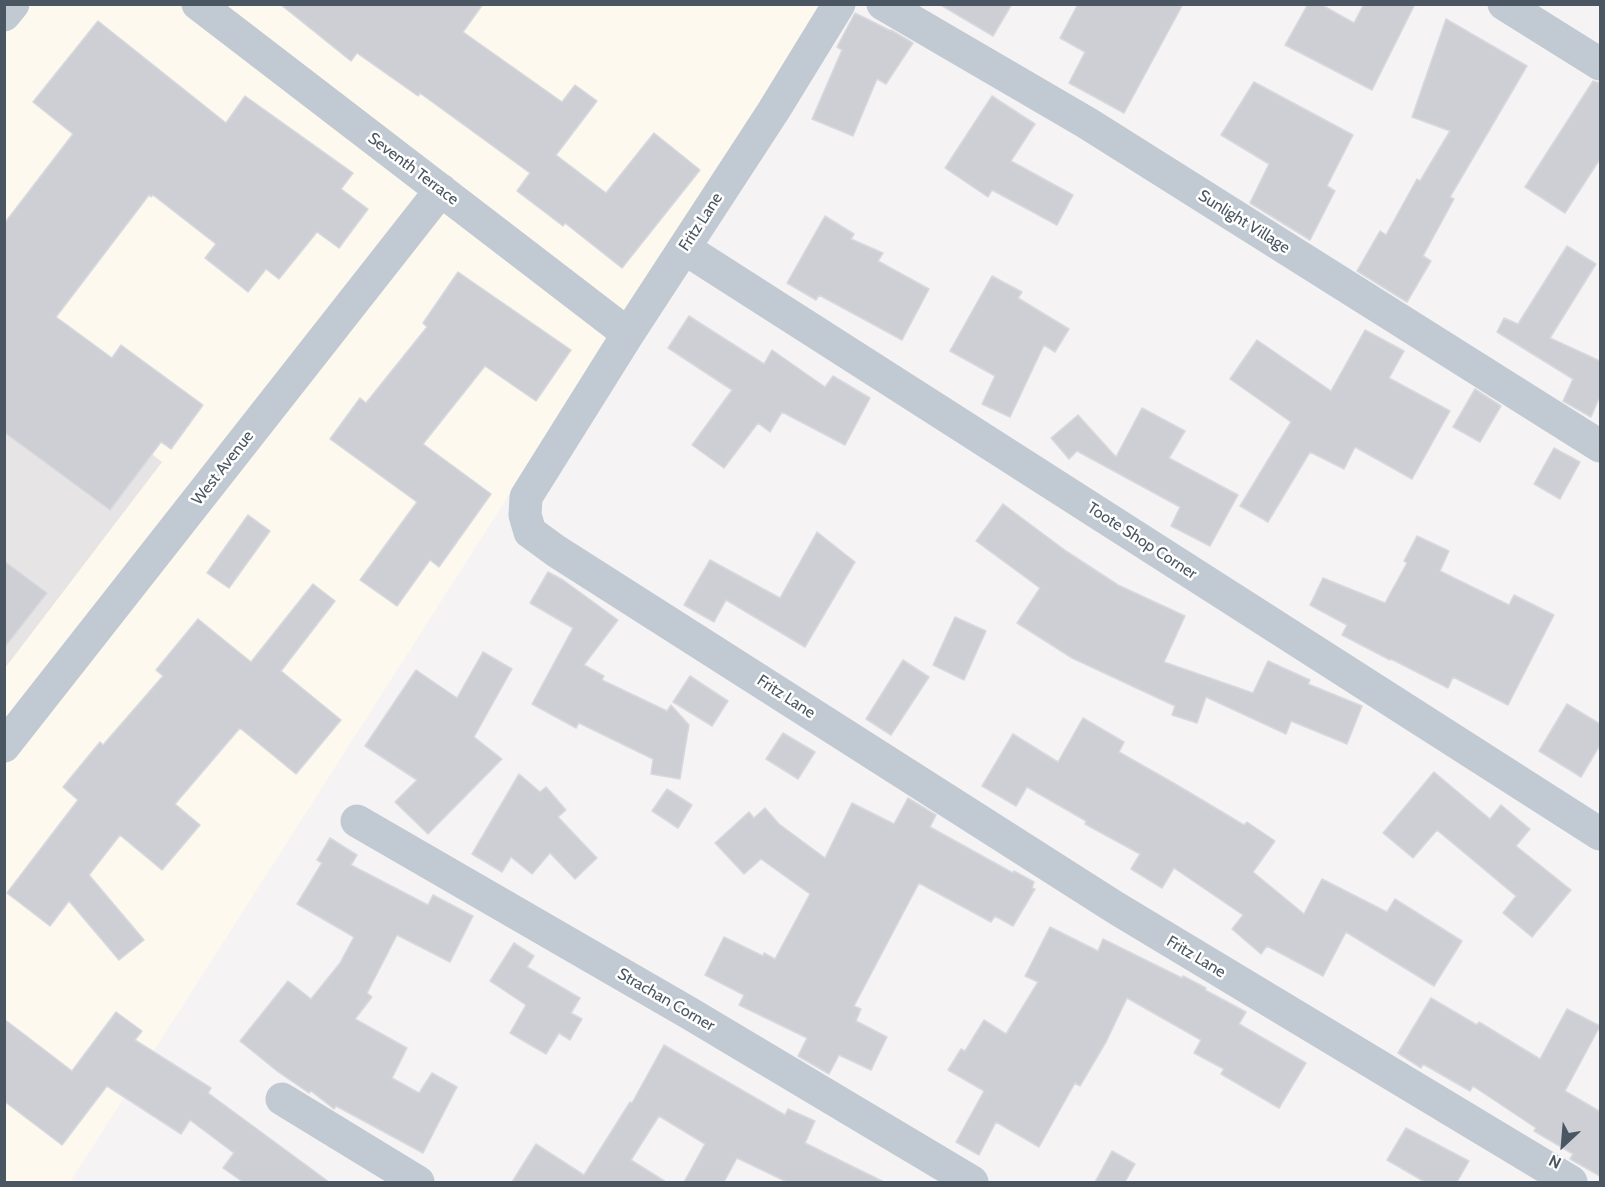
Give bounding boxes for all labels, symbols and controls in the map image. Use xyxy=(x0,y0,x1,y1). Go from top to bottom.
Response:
street label: Seventh Terrace xyxy=(364,129,462,209)
street label: Sunlight Village xyxy=(1195,186,1293,258)
street label: Fritz Lane xyxy=(675,189,727,255)
street label: West Avenue xyxy=(188,427,258,509)
street label: Toote Shop Corner xyxy=(1084,498,1200,584)
street label: Fritz Lane xyxy=(753,671,819,723)
street label: Fritz Lane xyxy=(1163,932,1229,982)
street label: Strachan Corner xyxy=(614,964,718,1036)
north arrow xyxy=(1533,1115,1593,1175)
text: N xyxy=(1546,1151,1564,1173)

